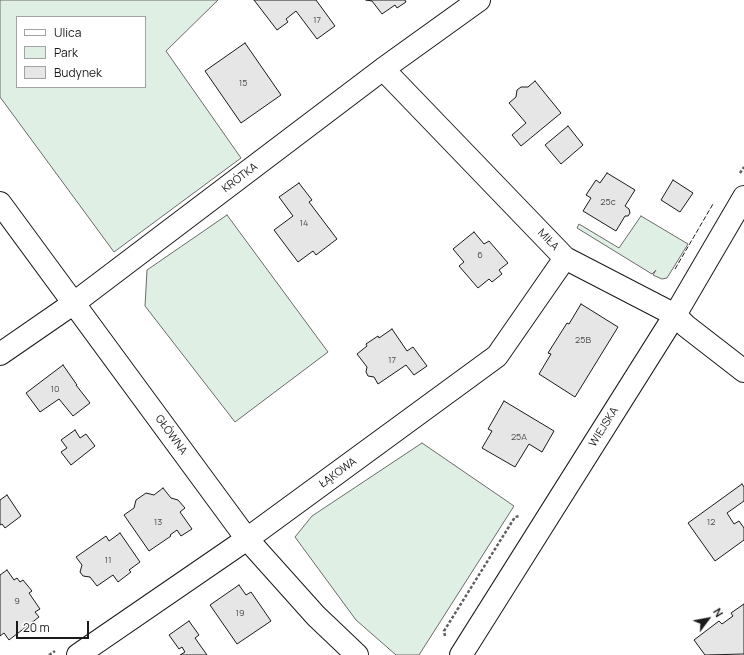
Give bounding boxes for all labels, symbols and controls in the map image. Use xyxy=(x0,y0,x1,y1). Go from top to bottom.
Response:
house number: 17 xyxy=(313,15,321,25)
legend xyxy=(16,16,146,88)
text: Ulica xyxy=(54,24,81,41)
text: Park xyxy=(54,44,78,61)
text: Budynek xyxy=(54,64,102,81)
house number: 15 xyxy=(239,78,247,88)
street label: KRÓTKA xyxy=(220,160,260,196)
house number: 25c xyxy=(600,197,616,207)
house number: 14 xyxy=(300,218,308,228)
street label: MIŁA xyxy=(535,227,561,253)
house number: 6 xyxy=(477,250,483,260)
house number: 25B xyxy=(575,335,591,345)
house number: 17 xyxy=(388,355,396,365)
house number: 10 xyxy=(51,384,59,394)
street label: WIEJSKA xyxy=(587,405,621,449)
street label: GŁÓWNA xyxy=(152,413,190,457)
house number: 25A xyxy=(511,432,527,442)
street label: ŁĄKOWA xyxy=(317,455,359,491)
house number: 13 xyxy=(154,517,162,527)
house number: 12 xyxy=(707,517,715,527)
house number: 11 xyxy=(104,555,112,565)
house number: 9 xyxy=(14,596,20,606)
north arrow xyxy=(688,599,728,639)
text: N xyxy=(710,605,727,620)
house number: 19 xyxy=(235,608,245,618)
scale bar xyxy=(18,613,91,639)
text: 20 m xyxy=(23,619,50,636)

